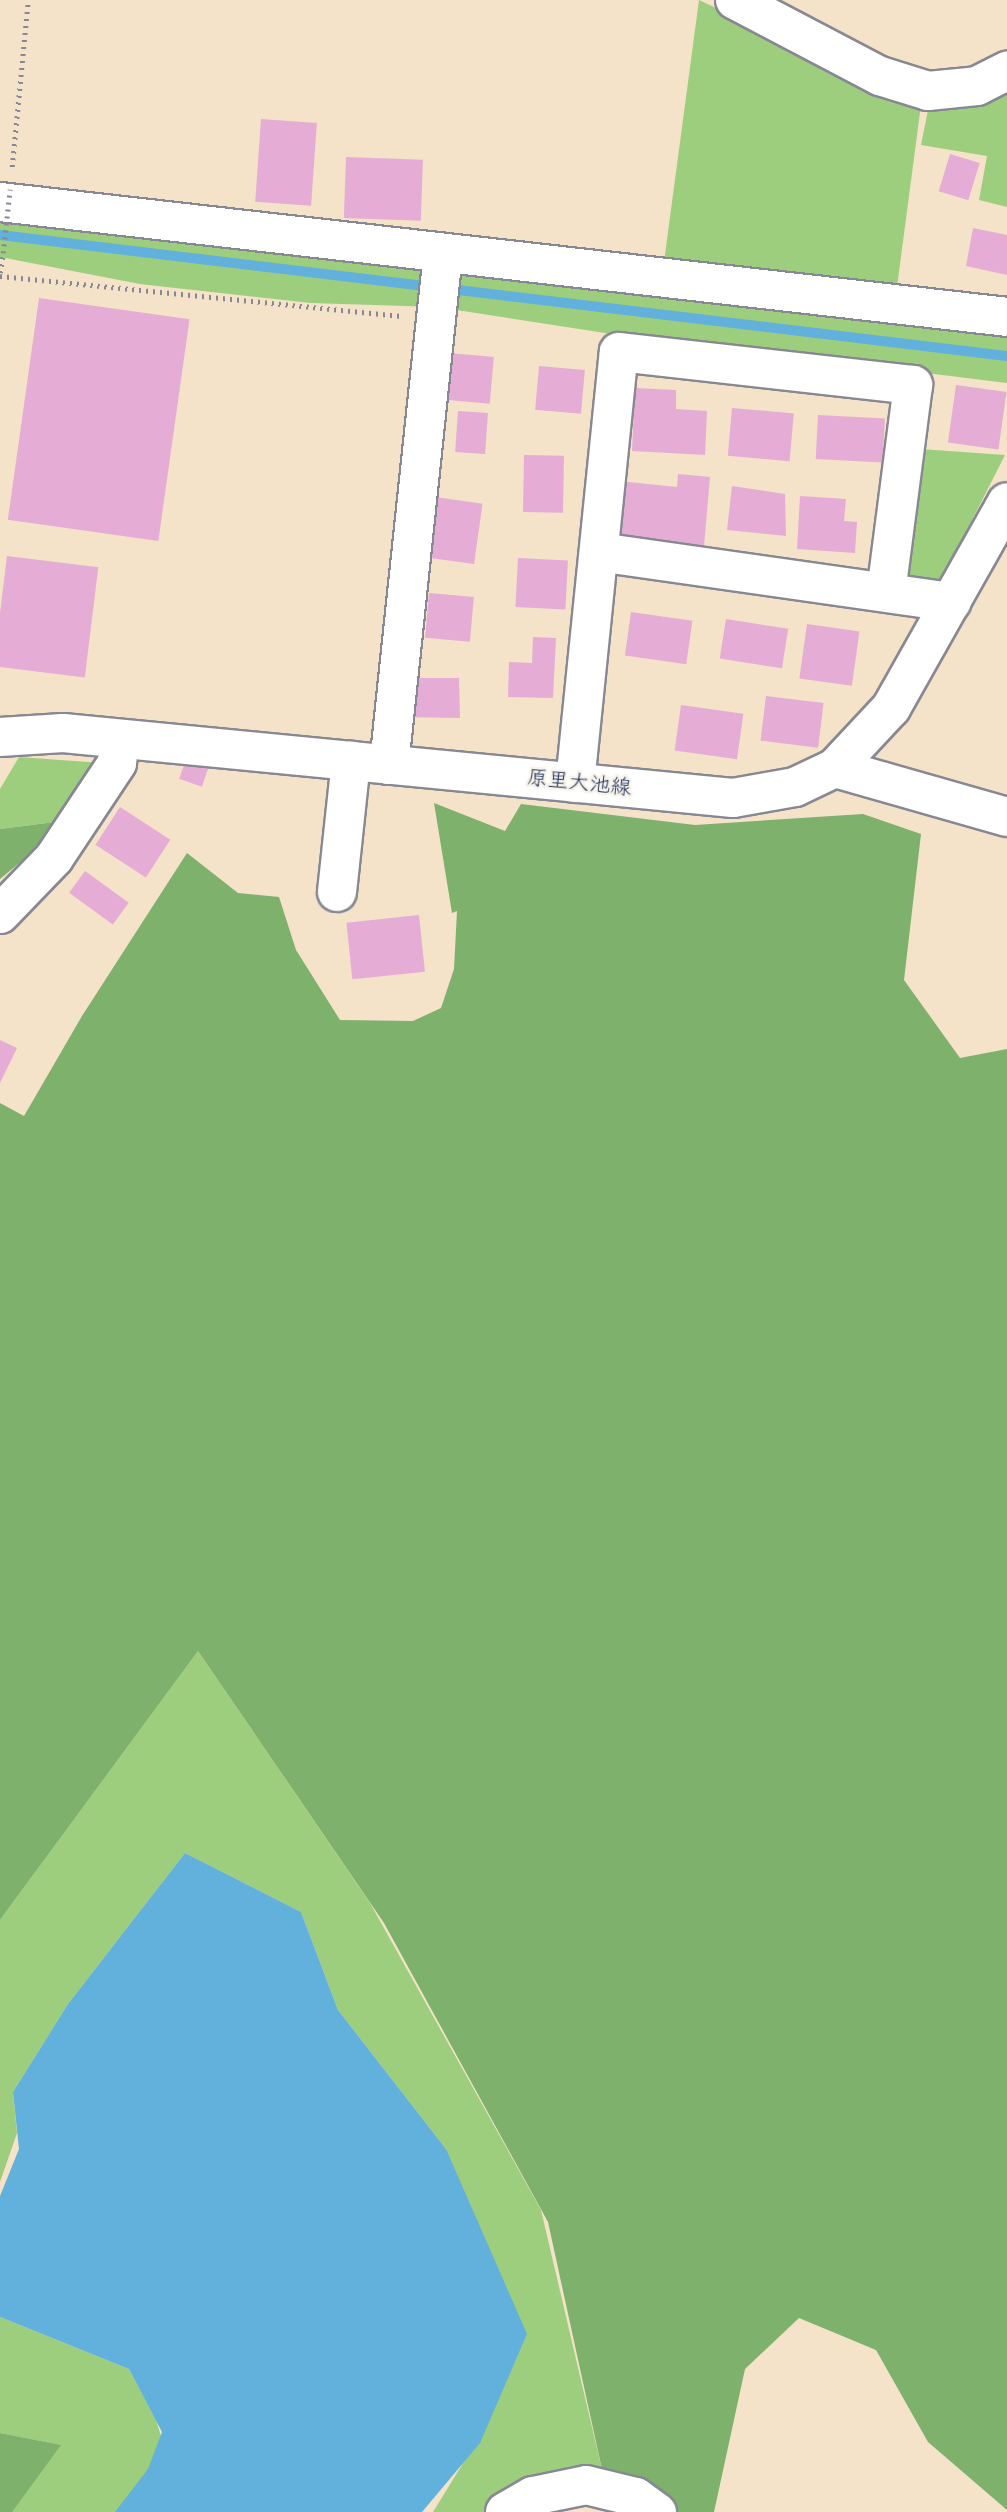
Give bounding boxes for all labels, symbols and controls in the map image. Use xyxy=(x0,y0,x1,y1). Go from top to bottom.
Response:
street label: 原里大池線 xyxy=(525,765,633,801)

